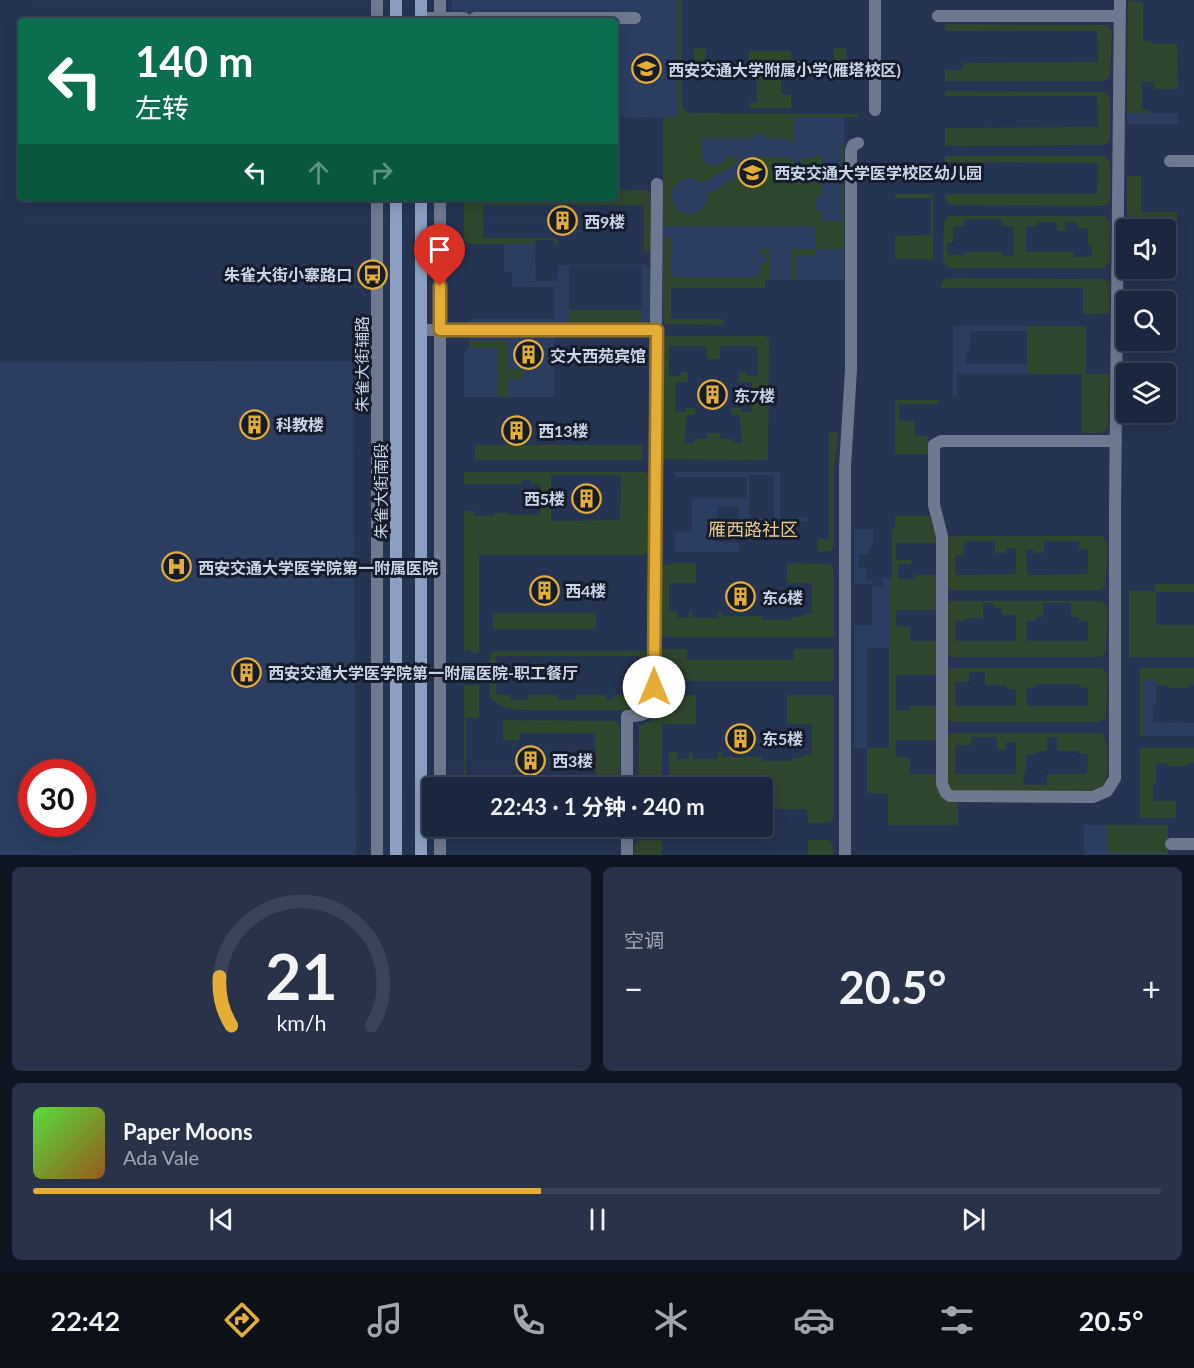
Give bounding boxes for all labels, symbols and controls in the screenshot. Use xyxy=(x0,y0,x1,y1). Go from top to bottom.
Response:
text: 140 m xyxy=(135,36,253,86)
icon: left xyxy=(36,42,114,120)
school or university icon: 西安交通大学附属小学(雁塔校区) xyxy=(631,53,663,85)
place label: 西安交通大学附属小学(雁塔校区) xyxy=(668,60,901,79)
text: 左转 xyxy=(135,91,189,124)
icon: left xyxy=(239,156,272,189)
icon: ahead xyxy=(302,156,335,189)
icon: right xyxy=(365,156,398,189)
school or university icon: 西安交通大学医学校区幼儿园 xyxy=(737,156,769,188)
place label: 西安交通大学医学校区幼儿园 xyxy=(774,163,982,182)
building icon: 西9楼 xyxy=(547,205,579,237)
place label: 西9楼 xyxy=(584,212,625,231)
map controls xyxy=(1116,219,1176,423)
button: sound xyxy=(1116,219,1176,279)
pin xyxy=(414,224,465,286)
icon: arrive xyxy=(423,233,456,266)
bus stop icon: 朱雀大街小寨路口 xyxy=(357,258,389,290)
place label: 朱雀大街小寨路口 xyxy=(224,265,352,284)
button: search xyxy=(1116,291,1176,351)
street label: 朱雀大街辅路 xyxy=(352,316,371,412)
building icon: 交大西苑宾馆 xyxy=(513,339,545,371)
place label: 交大西苑宾馆 xyxy=(550,346,646,365)
button: layers xyxy=(1116,363,1176,423)
building icon: 东7楼 xyxy=(697,379,729,411)
place label: 东7楼 xyxy=(734,386,775,405)
building icon: 科教楼 xyxy=(239,408,271,440)
building icon: 西13楼 xyxy=(501,414,533,446)
place label: 科教楼 xyxy=(276,415,324,434)
place label: 西13楼 xyxy=(538,421,589,440)
street label: 朱雀大街南段 xyxy=(371,443,390,539)
building icon: 西5楼 xyxy=(570,482,602,514)
place label: 西5楼 xyxy=(524,489,565,508)
district label: 雁西路社区 xyxy=(708,518,798,540)
hospital icon: 西安交通大学医学院第一附属医院 xyxy=(161,551,193,583)
place label: 西安交通大学医学院第一附属医院 xyxy=(198,558,438,577)
building icon: 西4楼 xyxy=(528,574,560,606)
place label: 西4楼 xyxy=(565,581,606,600)
building icon: 东6楼 xyxy=(725,581,757,613)
place label: 东6楼 xyxy=(762,588,803,607)
position arrow xyxy=(622,655,686,719)
building icon: 西安交通大学医学院第一附属医院-职工餐厅 xyxy=(231,656,263,688)
place label: 西安交通大学医学院第一附属医院-职工餐厅 xyxy=(268,663,578,682)
building icon: 东5楼 xyxy=(725,722,757,754)
place label: 东5楼 xyxy=(762,729,803,748)
building icon: 西3楼 xyxy=(515,744,547,776)
place label: 西3楼 xyxy=(552,751,593,770)
speed limit sign: 30 xyxy=(18,759,96,837)
text: 22:43 · 1 分钟 · 240 m xyxy=(490,793,705,820)
text: 空调 xyxy=(624,928,664,952)
text: 21 xyxy=(265,938,338,1013)
text: 20.5° xyxy=(839,960,946,1014)
text: − xyxy=(624,968,643,1008)
text: + xyxy=(1142,968,1161,1008)
text: km/h xyxy=(276,1010,327,1036)
text: Paper Moons xyxy=(123,1118,253,1145)
text: Ada Vale xyxy=(123,1145,199,1169)
icon: previous xyxy=(205,1203,238,1236)
icon: pause xyxy=(581,1203,614,1236)
icon: next xyxy=(957,1203,990,1236)
icon: directions xyxy=(221,1299,263,1341)
icon: music xyxy=(364,1299,406,1341)
icon: phone xyxy=(507,1299,549,1341)
icon: climate xyxy=(650,1299,692,1341)
icon: car xyxy=(793,1299,835,1341)
icon: filters xyxy=(936,1299,978,1341)
text: 22:42 xyxy=(50,1304,120,1337)
text: 20.5° xyxy=(1079,1304,1143,1337)

